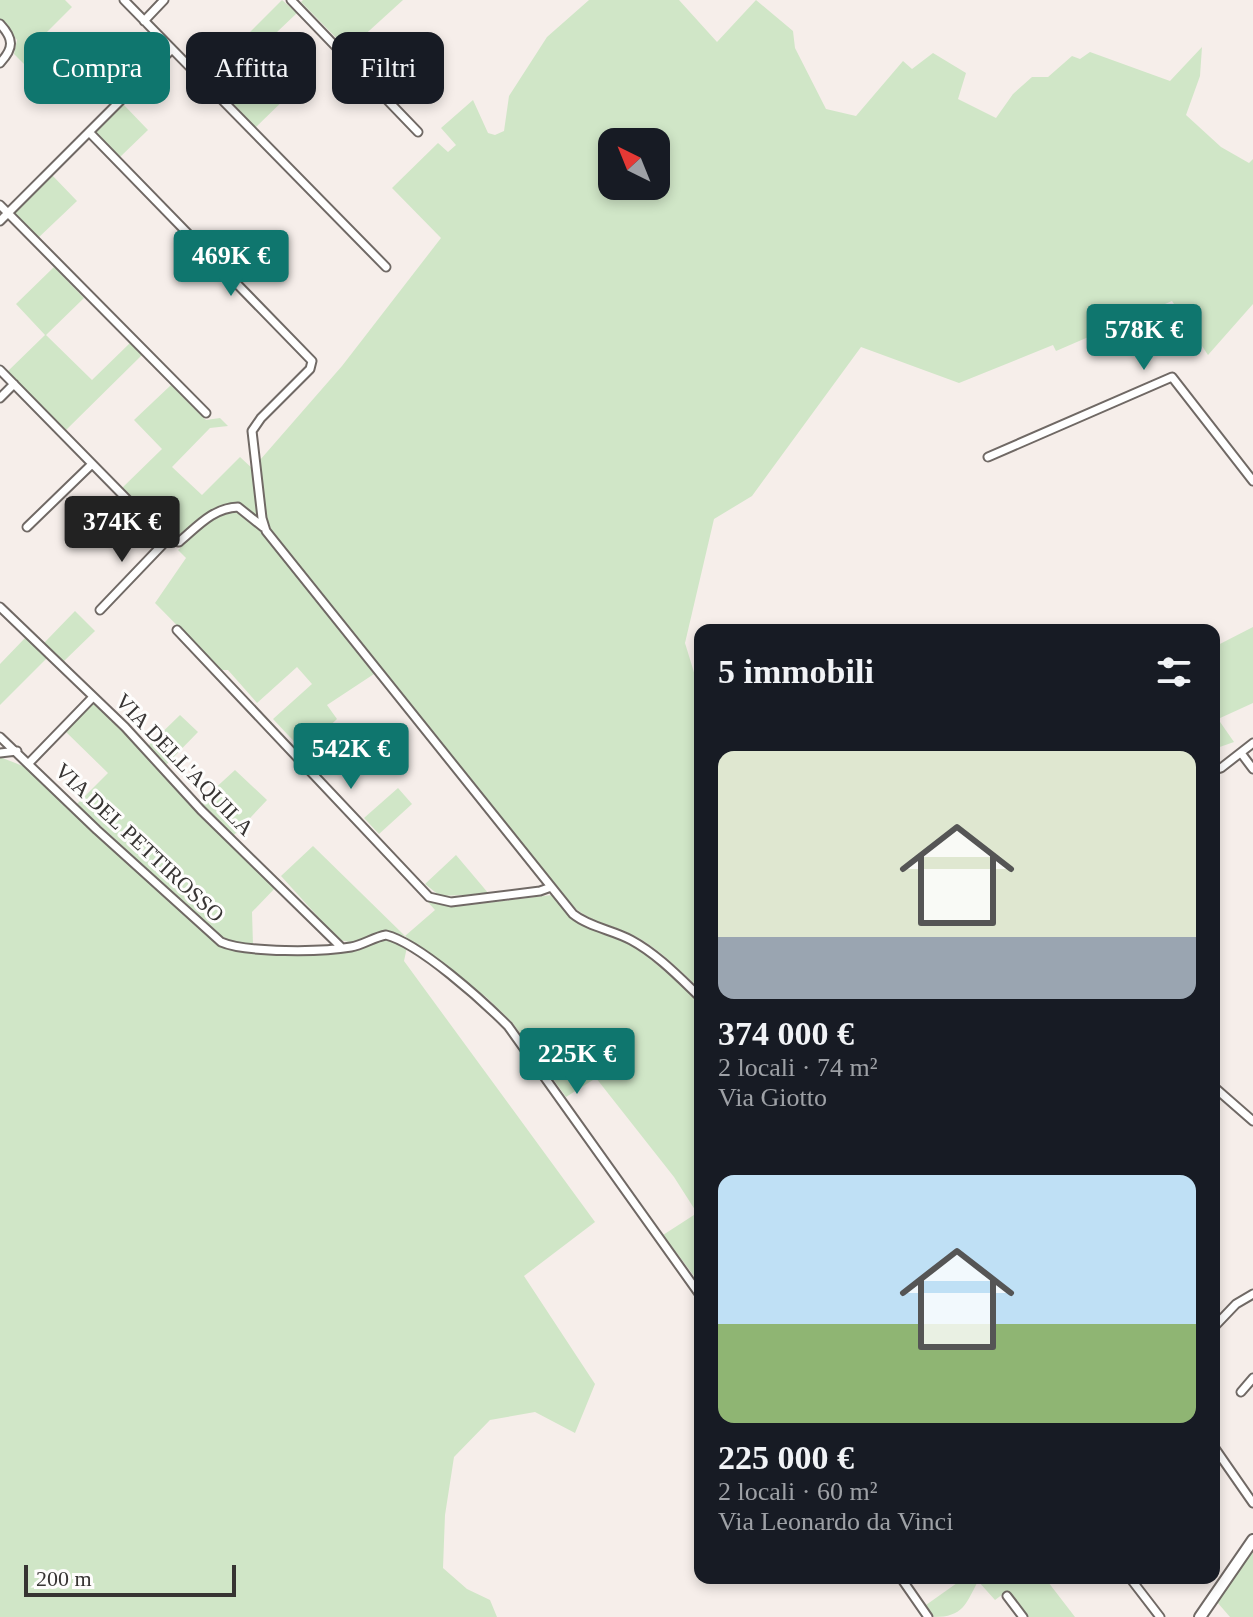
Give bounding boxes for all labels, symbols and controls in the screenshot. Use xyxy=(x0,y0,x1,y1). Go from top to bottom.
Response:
chip: Compra xyxy=(24,32,170,104)
chip: Affitta xyxy=(186,32,316,104)
chip: Filtri xyxy=(332,32,444,104)
north arrow xyxy=(598,128,670,200)
map controls xyxy=(598,128,670,200)
pin: 469K € xyxy=(166,230,296,298)
text: 469K € xyxy=(192,241,270,270)
pin: 578K € xyxy=(1079,304,1209,372)
text: 578K € xyxy=(1105,315,1183,344)
pin: 374K € xyxy=(57,496,187,564)
text: 374K € xyxy=(83,507,161,536)
icon: filters xyxy=(1152,650,1196,694)
text: 5 immobili xyxy=(718,653,874,690)
street label: VIA DELL'AQUILA xyxy=(110,688,259,841)
pin: 542K € xyxy=(286,723,416,791)
text: 542K € xyxy=(312,734,390,763)
street label: VIA DEL PETTIROSSO xyxy=(50,758,229,927)
icon: home xyxy=(885,803,1029,947)
text: 374 000 € xyxy=(718,1015,854,1052)
pin: 225K € xyxy=(512,1028,642,1096)
text: 225K € xyxy=(538,1039,616,1068)
text: 2 locali · 74 m² xyxy=(718,1053,877,1082)
text: Via Giotto xyxy=(718,1083,827,1112)
icon: home xyxy=(885,1227,1029,1371)
text: 225 000 € xyxy=(718,1439,854,1476)
text: 2 locali · 60 m² xyxy=(718,1477,877,1506)
text: Via Leonardo da Vinci xyxy=(718,1507,953,1536)
scale bar xyxy=(24,1561,236,1597)
text: 200 m xyxy=(36,1566,92,1591)

